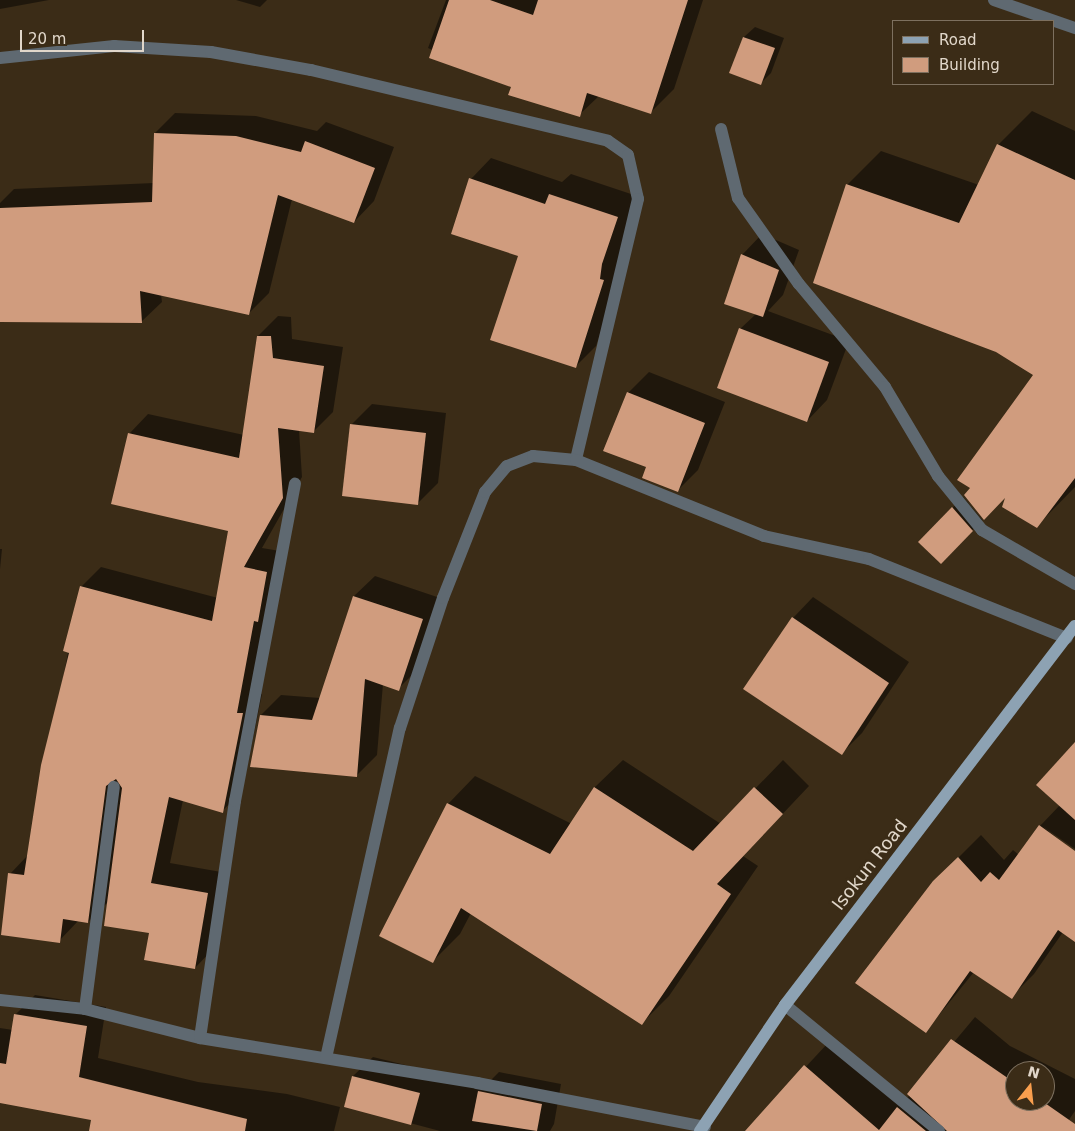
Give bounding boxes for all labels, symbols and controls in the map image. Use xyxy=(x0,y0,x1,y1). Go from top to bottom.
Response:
scale bar xyxy=(22,20,146,52)
legend xyxy=(892,20,1055,85)
text: 20 m xyxy=(28,30,66,48)
text: Road xyxy=(939,31,977,49)
text: Building xyxy=(939,56,1000,74)
street label: Isokun Road xyxy=(828,815,912,915)
north arrow xyxy=(1005,1061,1055,1111)
text: N xyxy=(1026,1063,1042,1082)

